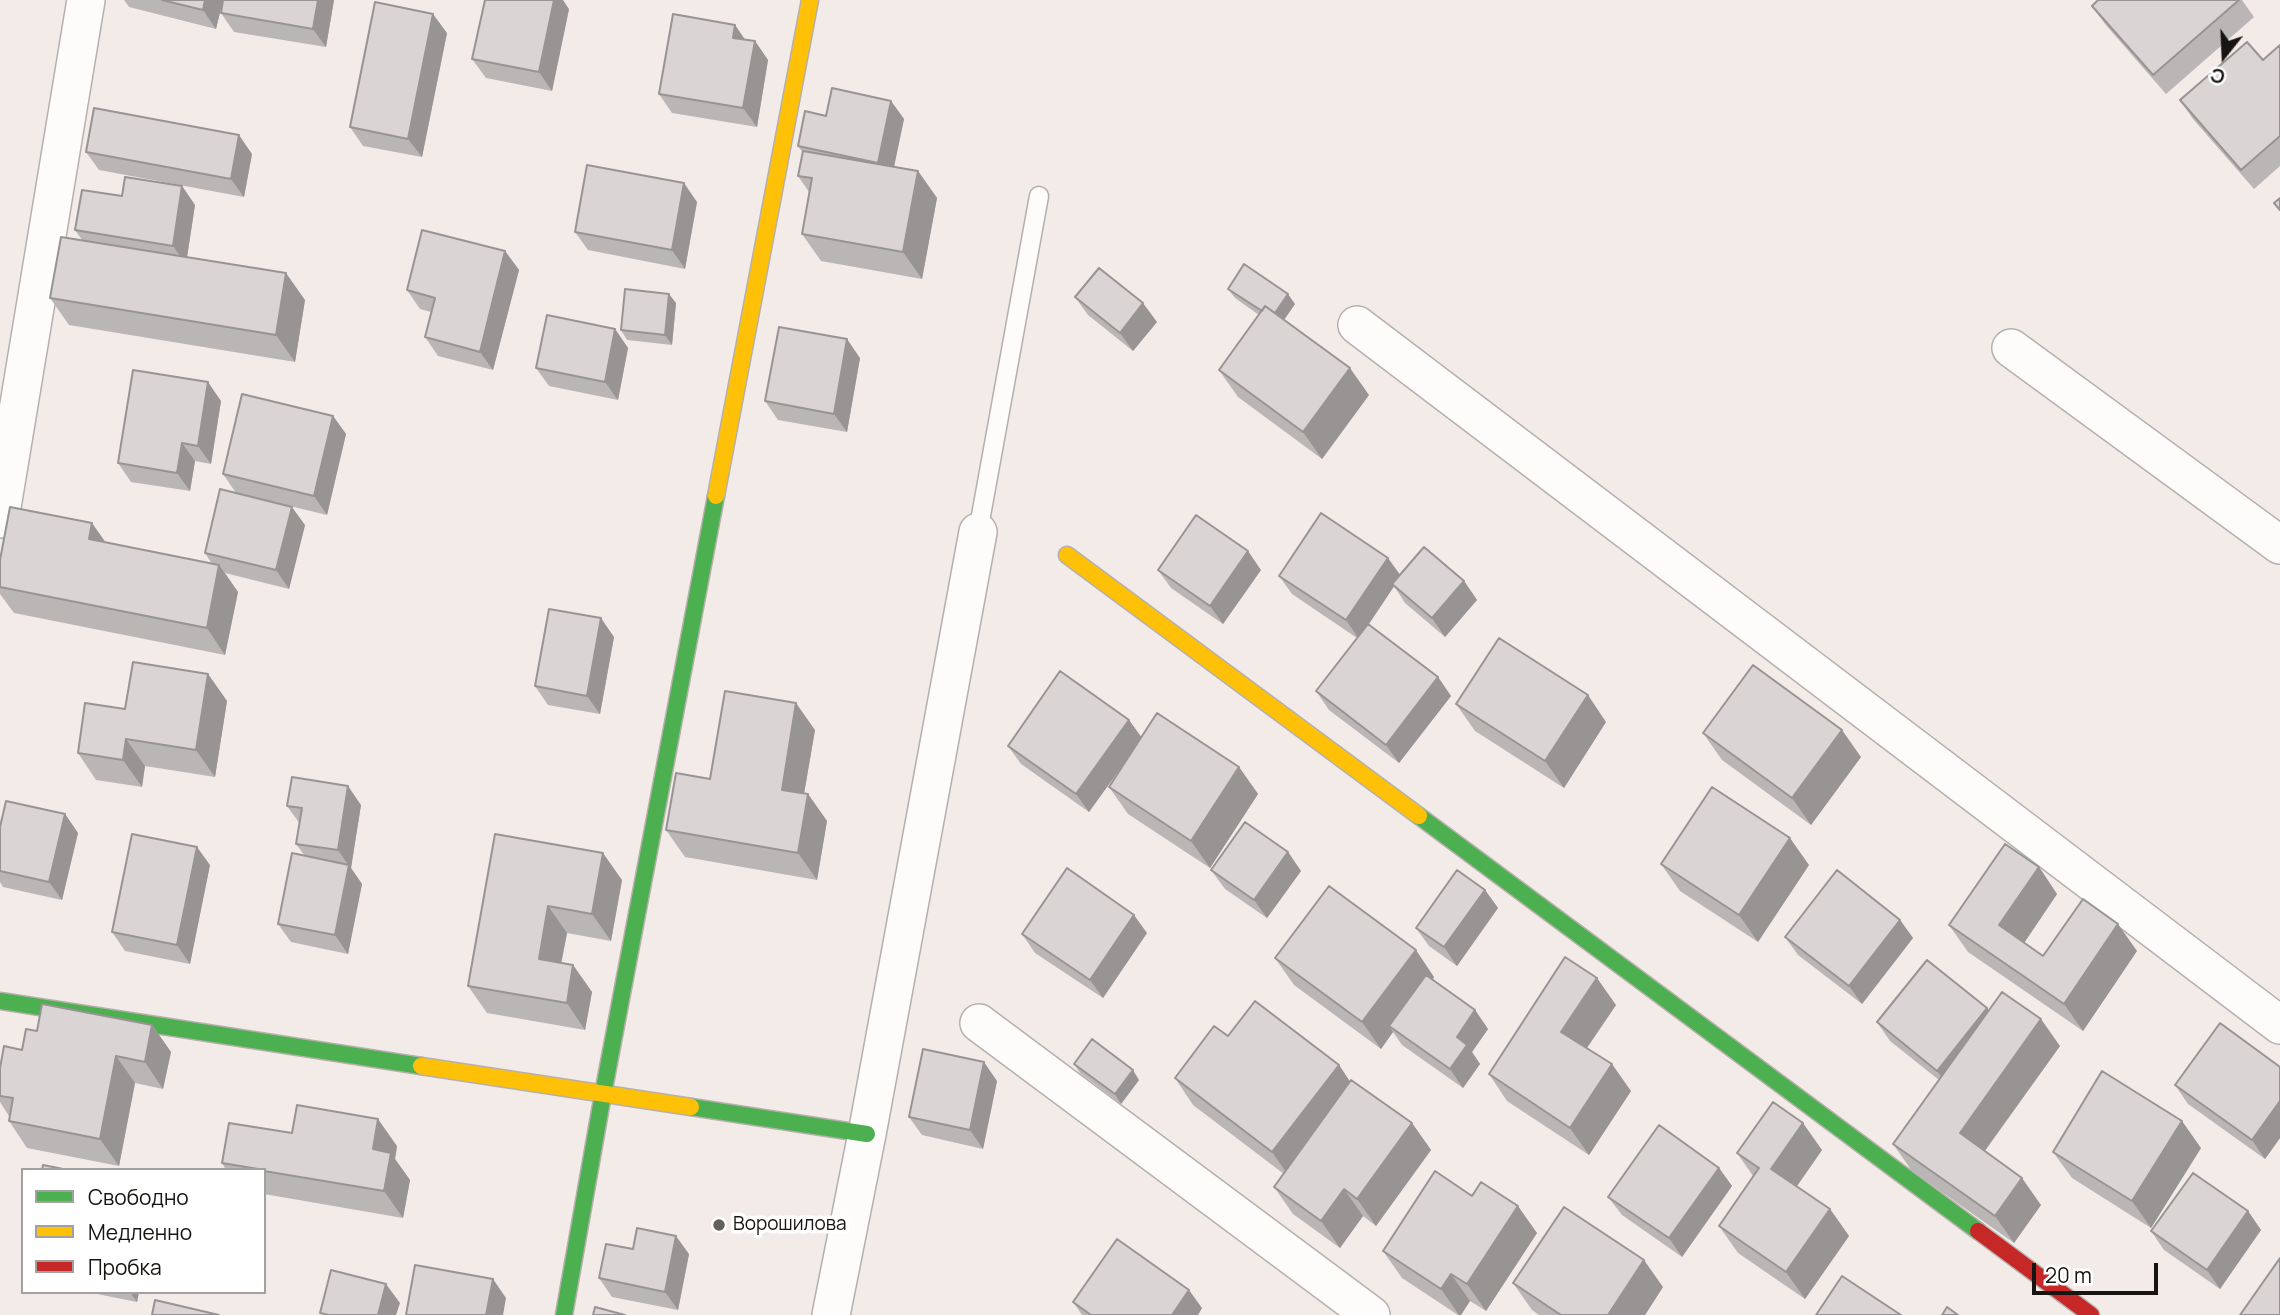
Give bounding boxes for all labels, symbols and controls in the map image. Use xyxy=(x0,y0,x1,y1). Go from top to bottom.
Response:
north arrow xyxy=(2189,21,2259,91)
text: С xyxy=(2207,61,2228,91)
legend xyxy=(21,1168,266,1294)
text: Свободно xyxy=(88,1183,189,1211)
place label: Ворошилова xyxy=(733,1214,846,1236)
marker: Ворошилова xyxy=(711,1217,727,1233)
text: Медленно xyxy=(88,1218,192,1246)
scale bar xyxy=(2035,1248,2161,1292)
text: Пробка xyxy=(88,1253,162,1281)
text: 20 m xyxy=(2045,1261,2092,1289)

